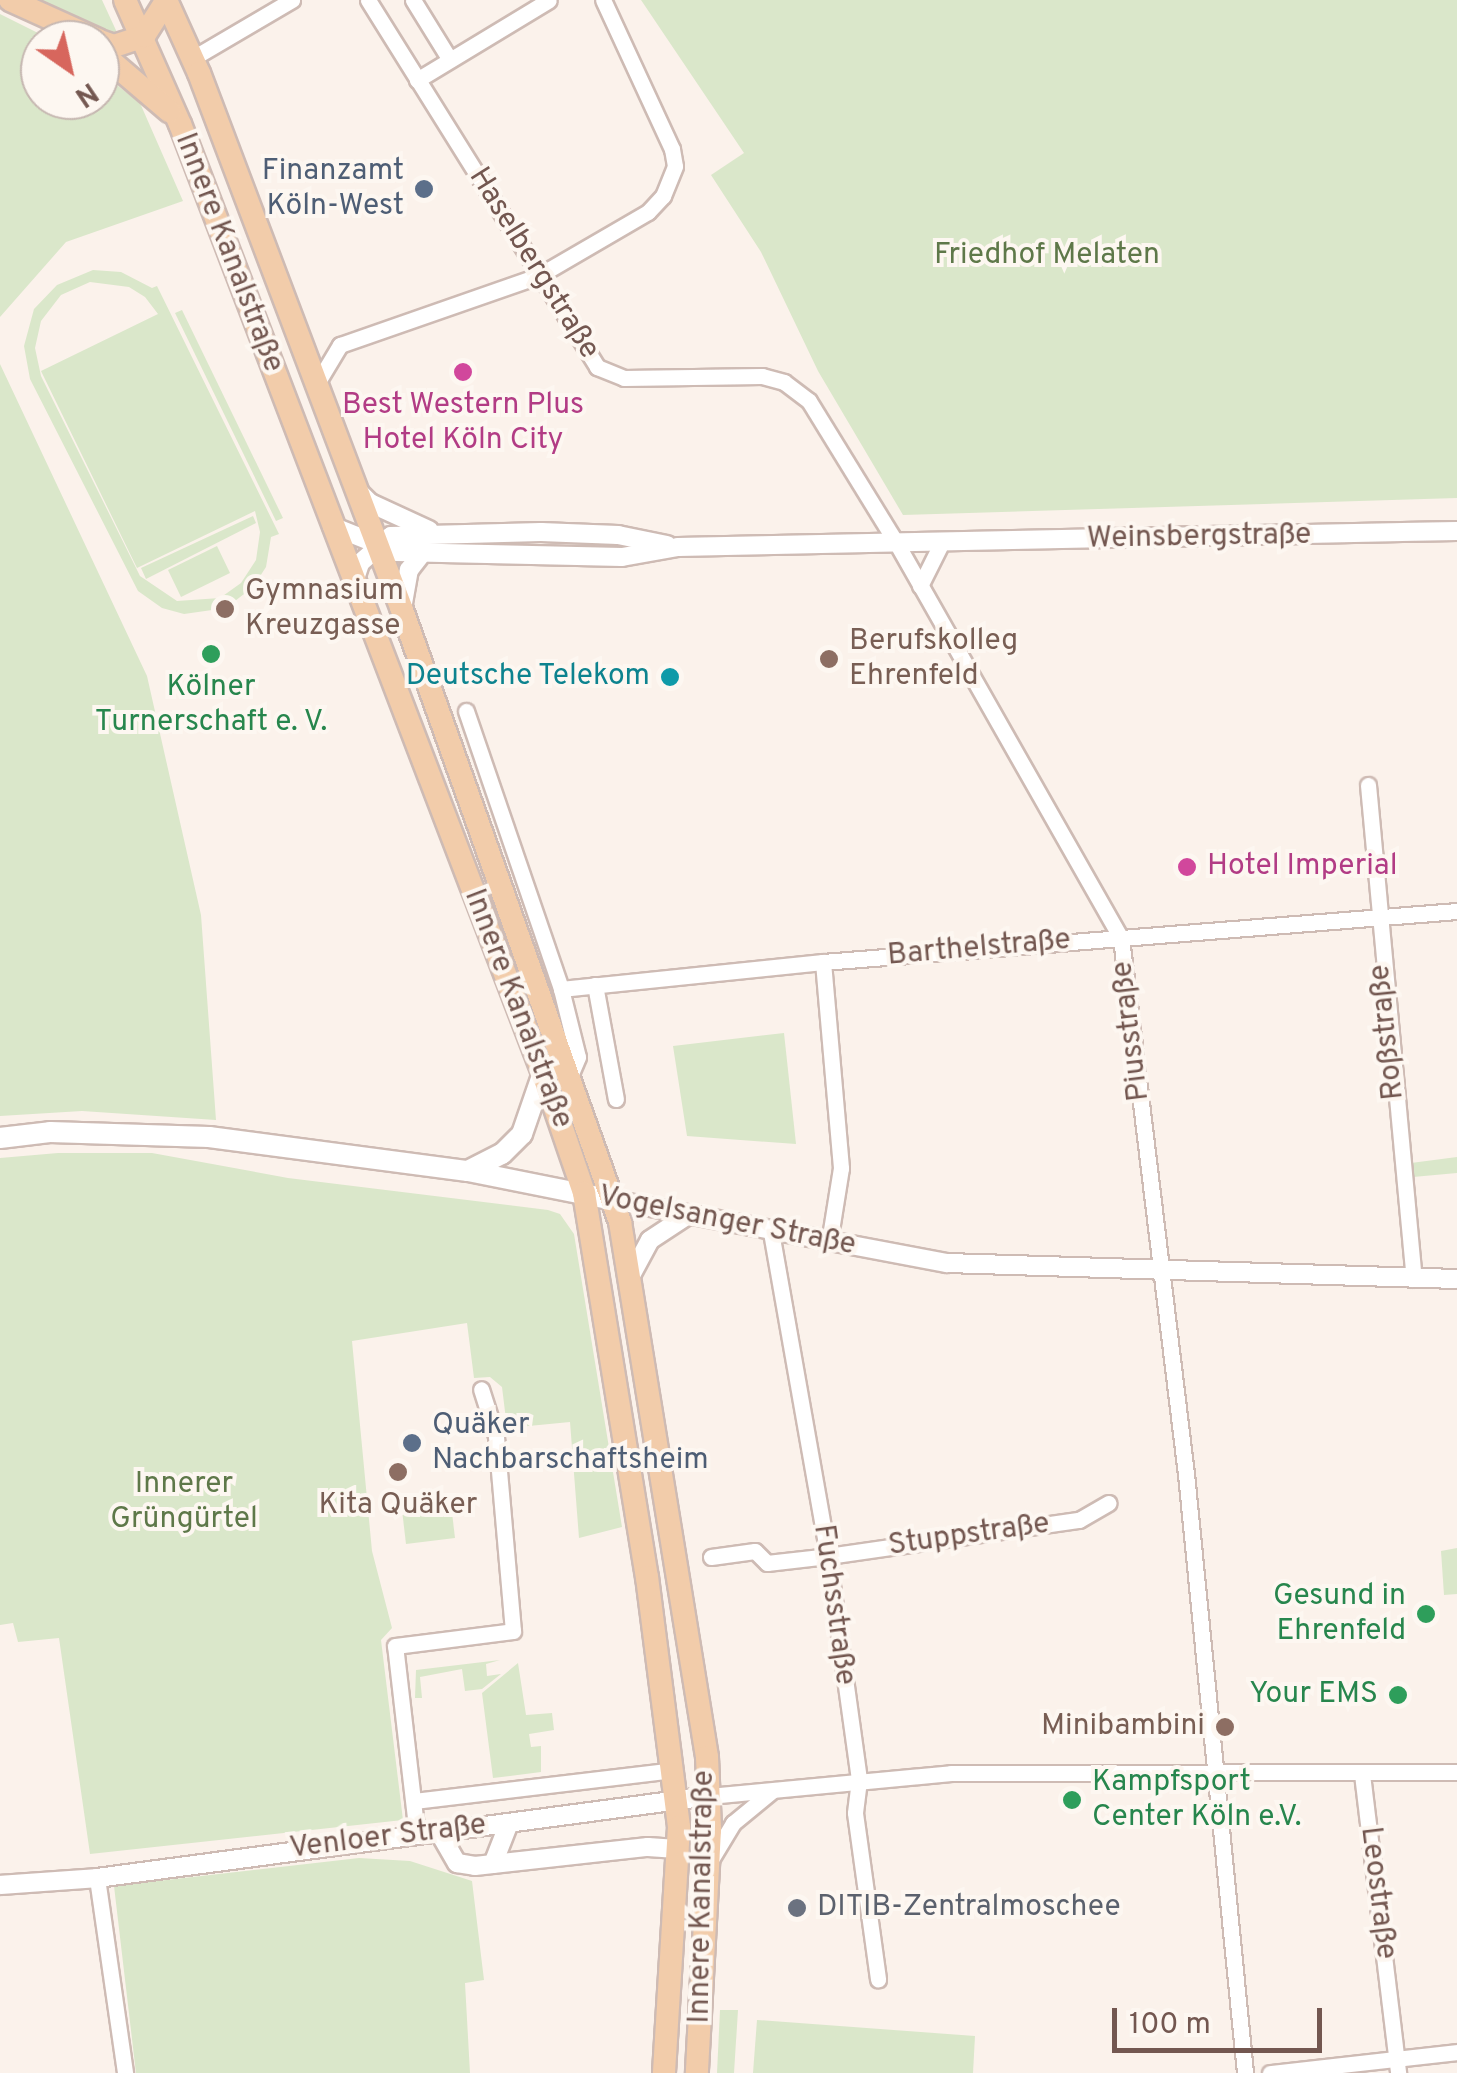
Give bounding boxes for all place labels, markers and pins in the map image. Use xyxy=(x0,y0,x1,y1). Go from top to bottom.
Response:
place label: Finanzamt Köln-West xyxy=(262,154,404,224)
marker: Finanzamt Köln-West xyxy=(413,178,435,200)
marker: Best Western Plus Hotel Köln City xyxy=(452,361,474,383)
place label: Best Western Plus Hotel Köln City xyxy=(342,388,584,458)
place label: Gymnasium Kreuzgasse xyxy=(245,574,404,644)
marker: Gymnasium Kreuzgasse xyxy=(214,598,236,620)
place label: Berufskolleg Ehrenfeld xyxy=(849,624,1018,694)
marker: Kölner Turnerschaft e. V. xyxy=(200,643,222,665)
marker: Berufskolleg Ehrenfeld xyxy=(818,648,840,670)
place label: Deutsche Telekom xyxy=(404,659,650,695)
marker: Deutsche Telekom xyxy=(659,666,681,688)
place label: Kölner Turnerschaft e. V. xyxy=(94,670,328,740)
place label: Hotel Imperial xyxy=(1207,849,1397,885)
marker: Hotel Imperial xyxy=(1176,856,1198,878)
place label: Quäker Nachbarschaftsheim xyxy=(432,1408,709,1478)
marker: Quäker Nachbarschaftsheim xyxy=(401,1432,423,1454)
marker: Kita Quäker xyxy=(387,1461,409,1483)
place label: Kita Quäker xyxy=(319,1488,477,1524)
place label: Gesund in Ehrenfeld xyxy=(1273,1579,1406,1650)
marker: Gesund in Ehrenfeld xyxy=(1415,1603,1437,1625)
place label: Your EMS xyxy=(1249,1677,1378,1713)
marker: Your EMS xyxy=(1387,1684,1409,1706)
place label: Minibambini xyxy=(1041,1709,1205,1745)
marker: Minibambini xyxy=(1214,1716,1236,1738)
place label: Kampfsport Center Köln e.V. xyxy=(1092,1765,1302,1836)
marker: Kampfsport Center Köln e.V. xyxy=(1061,1789,1083,1811)
place label: DITIB-Zentralmoschee xyxy=(817,1890,1121,1926)
marker: DITIB-Zentralmoschee xyxy=(786,1897,808,1919)

